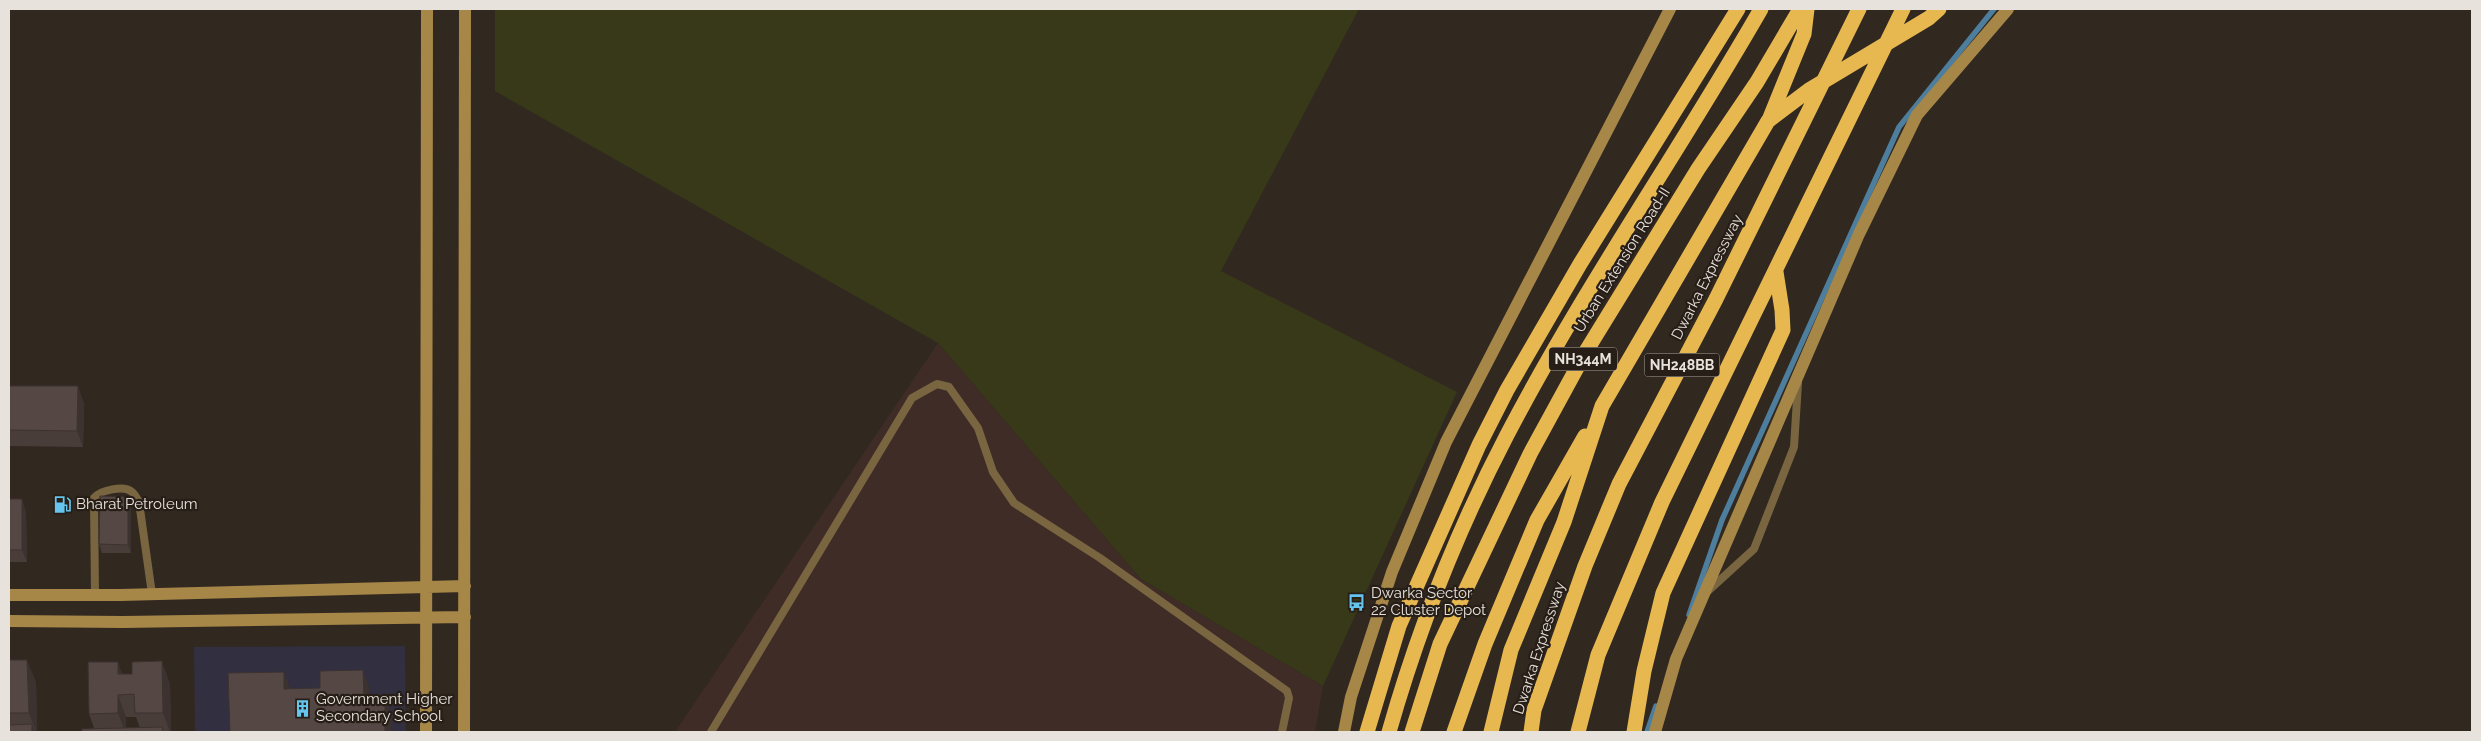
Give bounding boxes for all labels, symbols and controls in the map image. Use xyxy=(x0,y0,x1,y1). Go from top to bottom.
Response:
street label: Urban Extension Road-II xyxy=(1570,184,1674,336)
street label: Dwarka Expressway xyxy=(1668,211,1746,343)
road number: NH344M xyxy=(1549,348,1617,370)
road number: NH248BB xyxy=(1644,354,1720,376)
fuel station icon: Bharat Petroleum xyxy=(52,494,72,514)
place label: Bharat Petroleum xyxy=(76,495,198,513)
street label: Dwarka Expressway xyxy=(1509,579,1569,717)
place label: Dwarka Sector 22 Cluster Depot xyxy=(1371,584,1486,619)
bus stop icon: Dwarka Sector 22 Cluster Depot xyxy=(1347,592,1367,612)
place label: Government Higher Secondary School xyxy=(316,690,453,725)
building icon: Government Higher Secondary School xyxy=(292,698,312,718)

